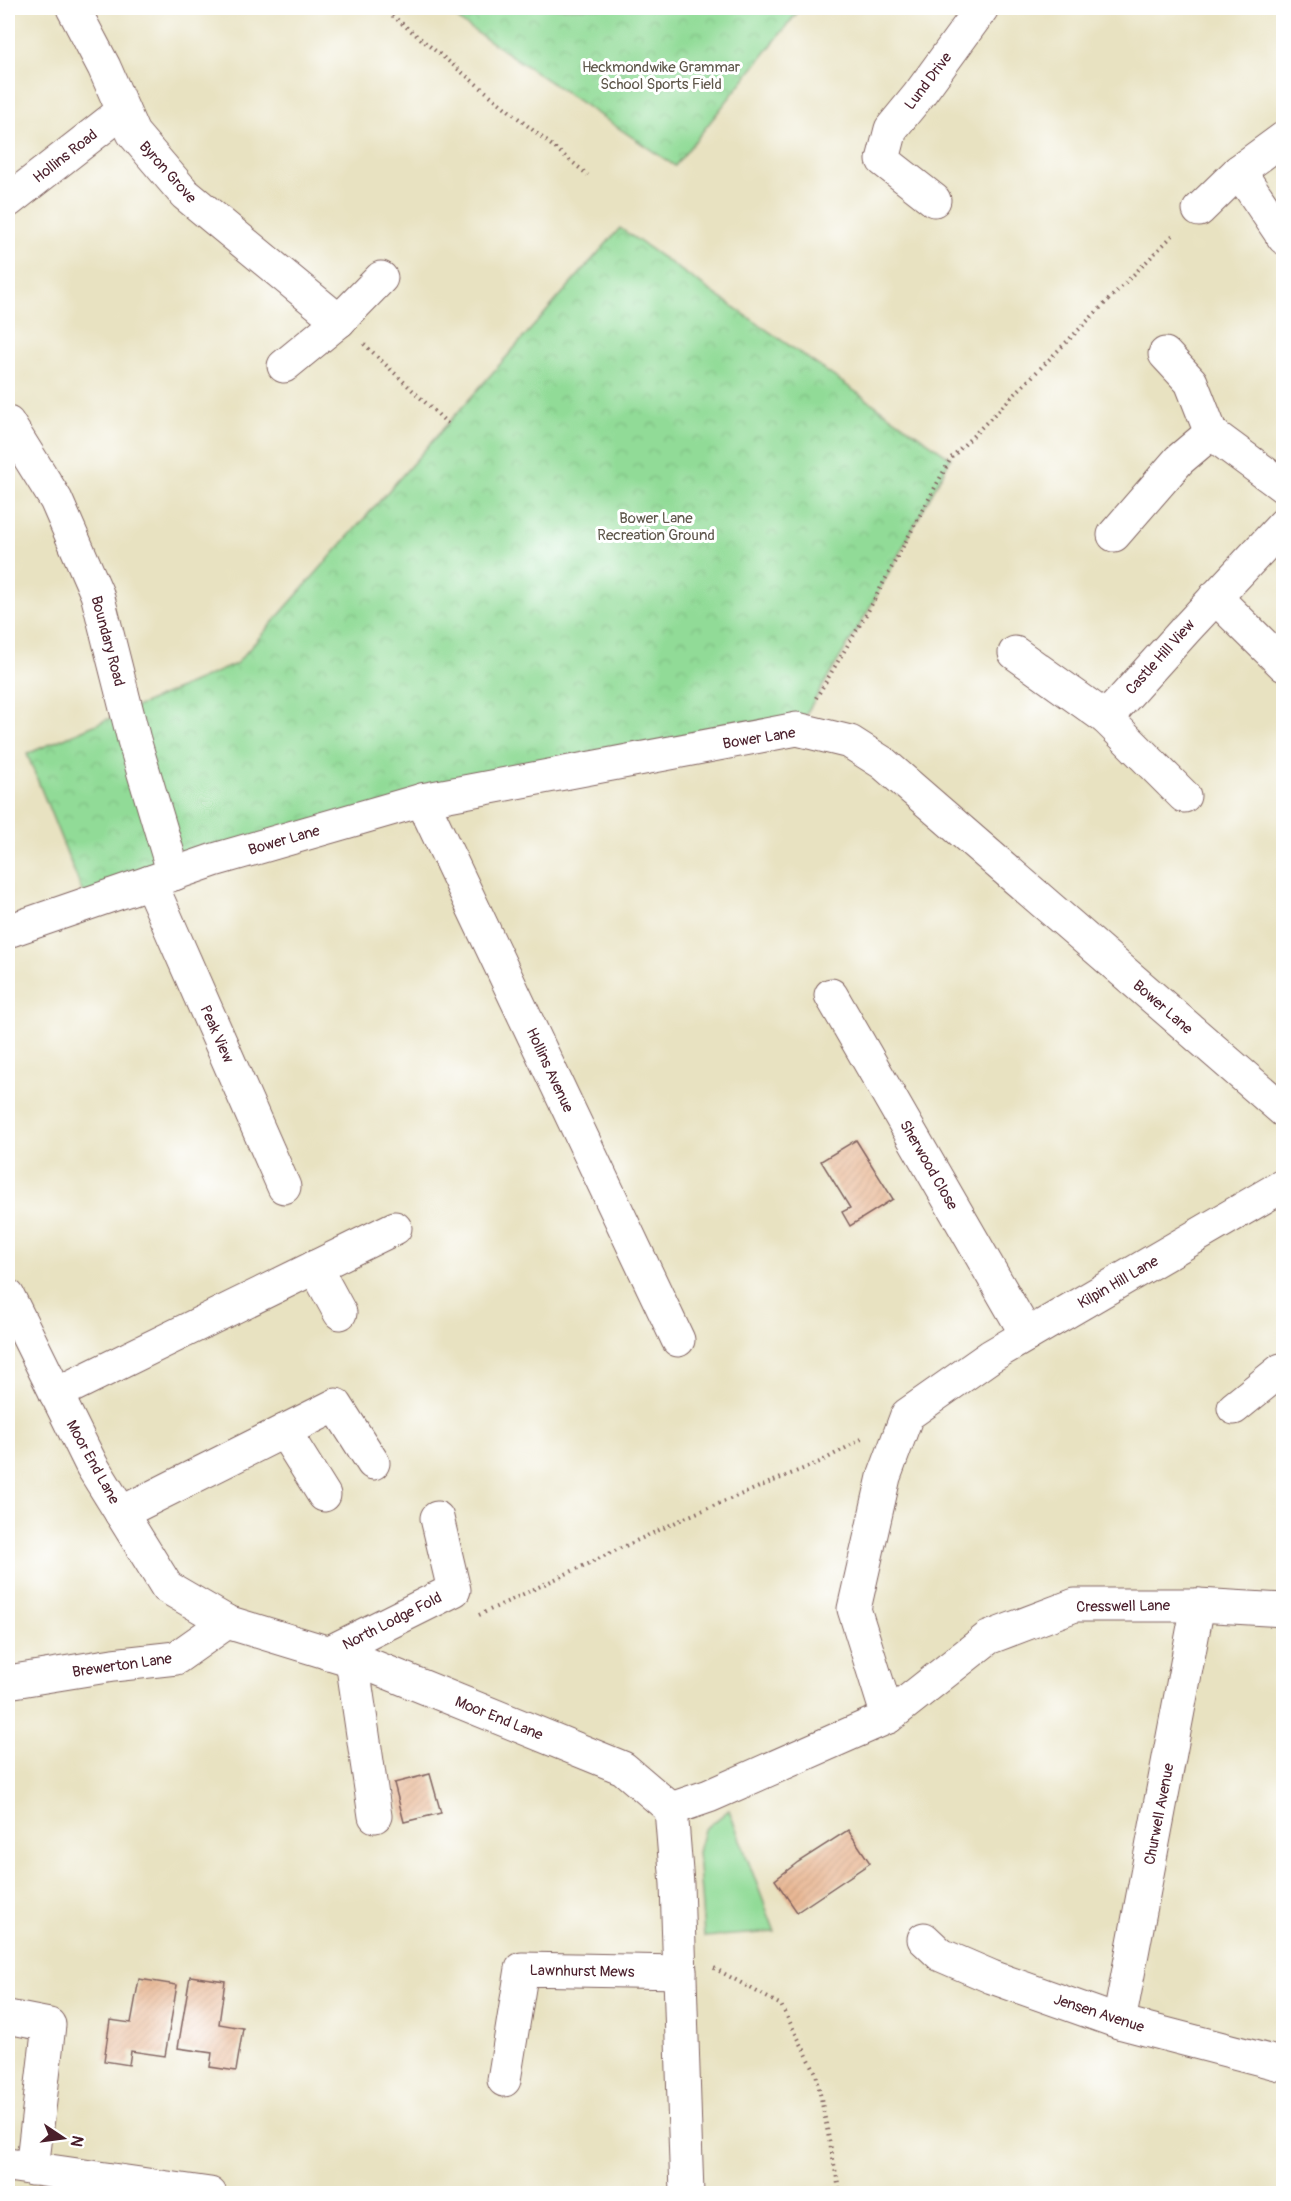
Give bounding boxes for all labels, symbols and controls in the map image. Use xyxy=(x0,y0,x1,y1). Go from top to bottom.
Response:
street label: Lund Drive xyxy=(901,48,957,114)
park label: Heckmondwike Grammar School Sports Field xyxy=(582,58,741,94)
street label: Hollins Road xyxy=(29,125,101,187)
street label: Byron Grove xyxy=(135,137,201,208)
park label: Bower Lane Recreation Ground xyxy=(597,509,715,545)
street label: Boundary Road xyxy=(86,594,129,689)
street label: Castle Hill View xyxy=(1122,616,1199,699)
street label: Bower Lane xyxy=(721,723,797,754)
street label: Bower Lane xyxy=(246,821,323,860)
street label: Bower Lane xyxy=(1129,976,1197,1039)
street label: Peak View xyxy=(195,1002,238,1066)
street label: Hollins Avenue xyxy=(522,1025,578,1116)
street label: Sherwood Close xyxy=(895,1117,962,1214)
street label: Kilpin Hill Lane xyxy=(1075,1251,1163,1313)
street label: Moor End Lane xyxy=(62,1417,124,1508)
street label: North Lodge Fold xyxy=(339,1588,445,1655)
street label: Cresswell Lane xyxy=(1076,1596,1171,1617)
street label: Brewerton Lane xyxy=(71,1649,174,1682)
street label: Moor End Lane xyxy=(452,1692,546,1745)
street label: Churwell Avenue xyxy=(1140,1761,1179,1867)
street label: Lawnhurst Mews xyxy=(529,1961,635,1982)
street label: Jensen Avenue xyxy=(1051,1990,1147,2037)
north arrow xyxy=(33,2108,93,2168)
text: N xyxy=(66,2134,88,2149)

